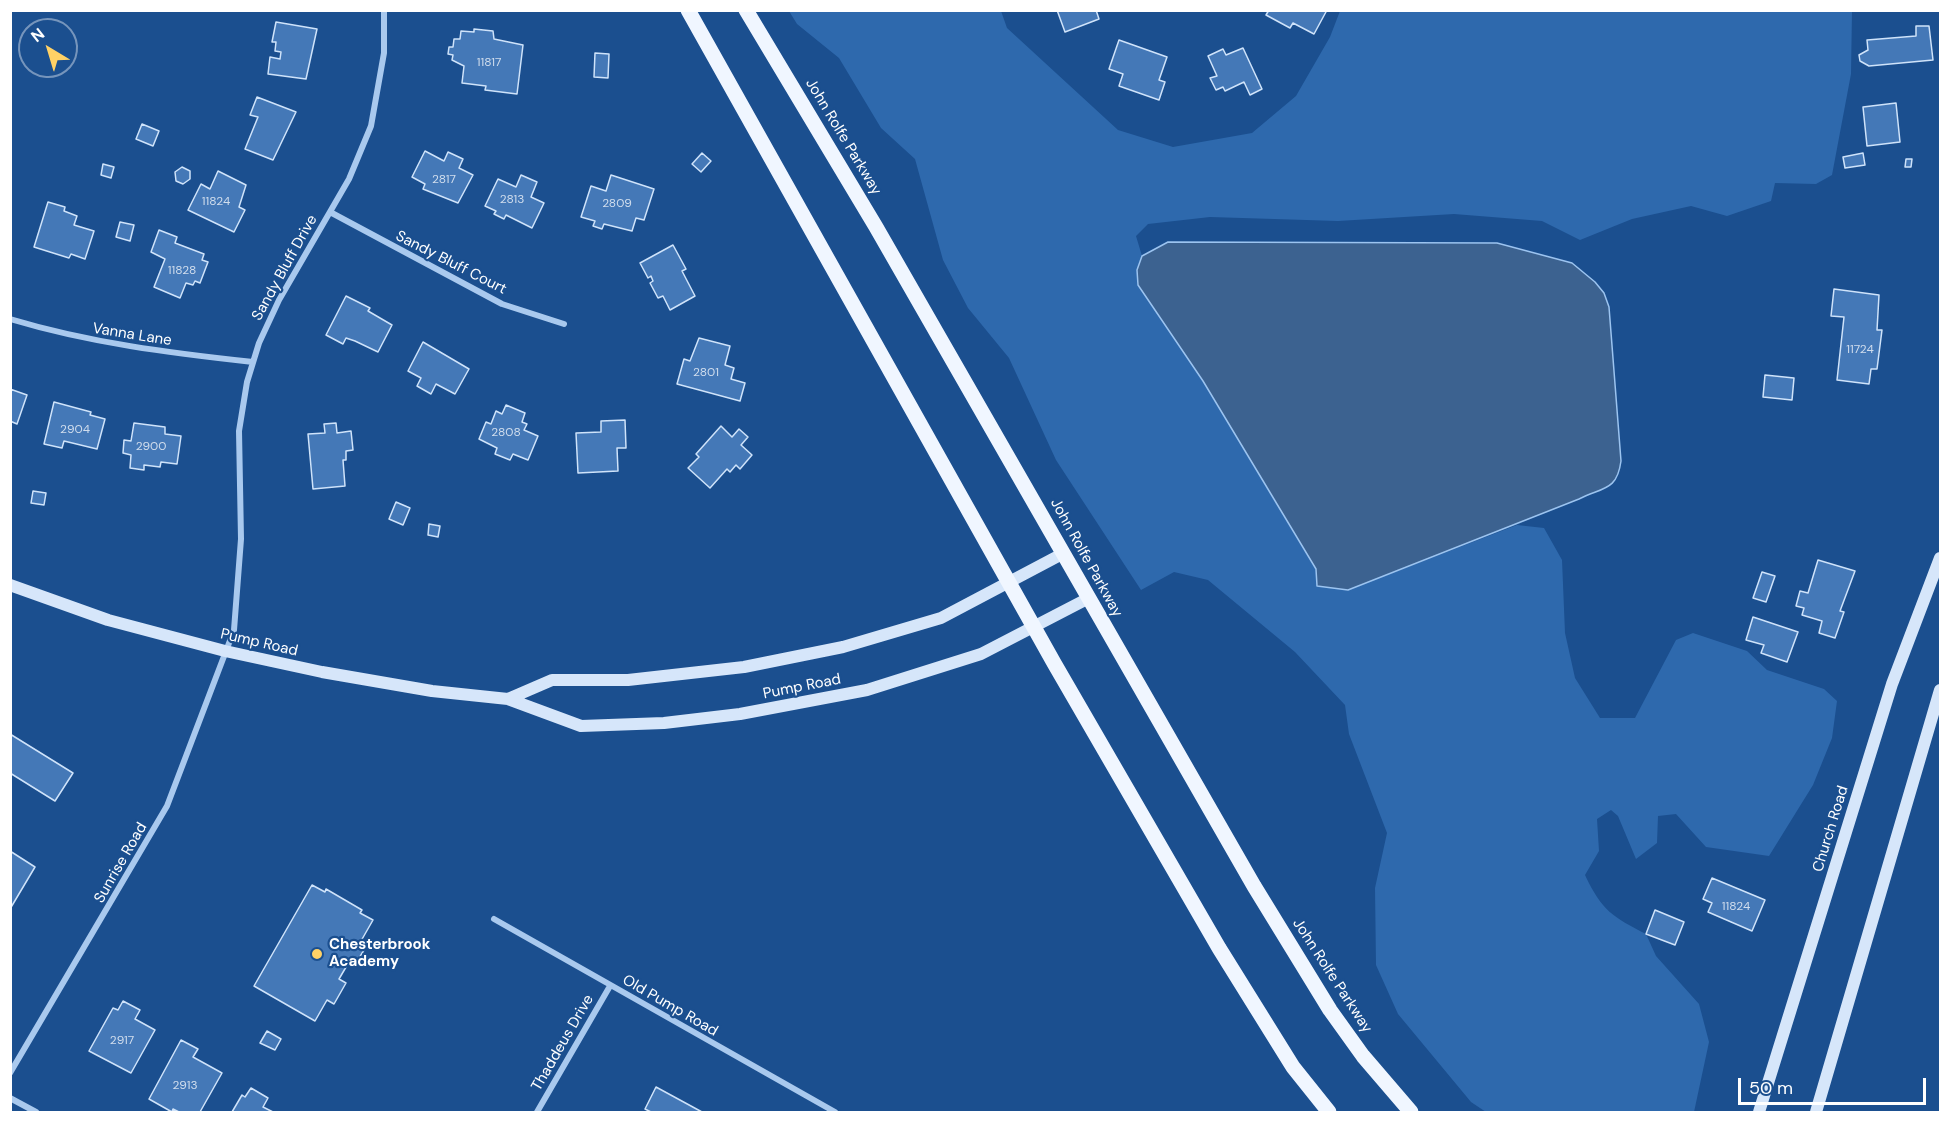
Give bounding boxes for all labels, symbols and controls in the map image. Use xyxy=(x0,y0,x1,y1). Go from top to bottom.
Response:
north arrow xyxy=(18,18,78,78)
text: N xyxy=(27,23,49,47)
house number: 11817 xyxy=(477,56,501,70)
street label: John Rolfe Parkway xyxy=(801,75,885,199)
house number: 2817 xyxy=(432,173,456,187)
house number: 2813 xyxy=(500,193,524,207)
house number: 11824 xyxy=(202,195,230,209)
house number: 2809 xyxy=(602,197,632,211)
street label: Sandy Bluff Drive xyxy=(249,212,321,324)
street label: Sandy Bluff Court xyxy=(393,227,509,299)
house number: 11828 xyxy=(168,264,196,278)
street label: Vanna Lane xyxy=(91,320,173,350)
house number: 11724 xyxy=(1846,343,1874,357)
house number: 2801 xyxy=(693,366,719,380)
house number: 2904 xyxy=(60,423,90,437)
house number: 2808 xyxy=(491,426,521,440)
house number: 2900 xyxy=(136,440,166,454)
street label: John Rolfe Parkway xyxy=(1046,496,1126,620)
street label: Pump Road xyxy=(219,625,299,661)
street label: Pump Road xyxy=(762,671,842,703)
street label: Church Road xyxy=(1809,784,1853,874)
street label: Sunrise Road xyxy=(91,820,151,906)
house number: 11824 xyxy=(1722,900,1750,914)
street label: John Rolfe Parkway xyxy=(1288,915,1376,1037)
place label: Chesterbrook Academy xyxy=(329,936,430,971)
marker: Chesterbrook Academy xyxy=(310,947,324,961)
street label: Old Pump Road xyxy=(619,971,721,1041)
street label: Thaddeus Drive xyxy=(528,992,598,1094)
house number: 2917 xyxy=(110,1034,134,1048)
scale bar xyxy=(1741,1066,1928,1104)
text: 50 m xyxy=(1749,1076,1793,1100)
house number: 2913 xyxy=(173,1079,197,1093)

